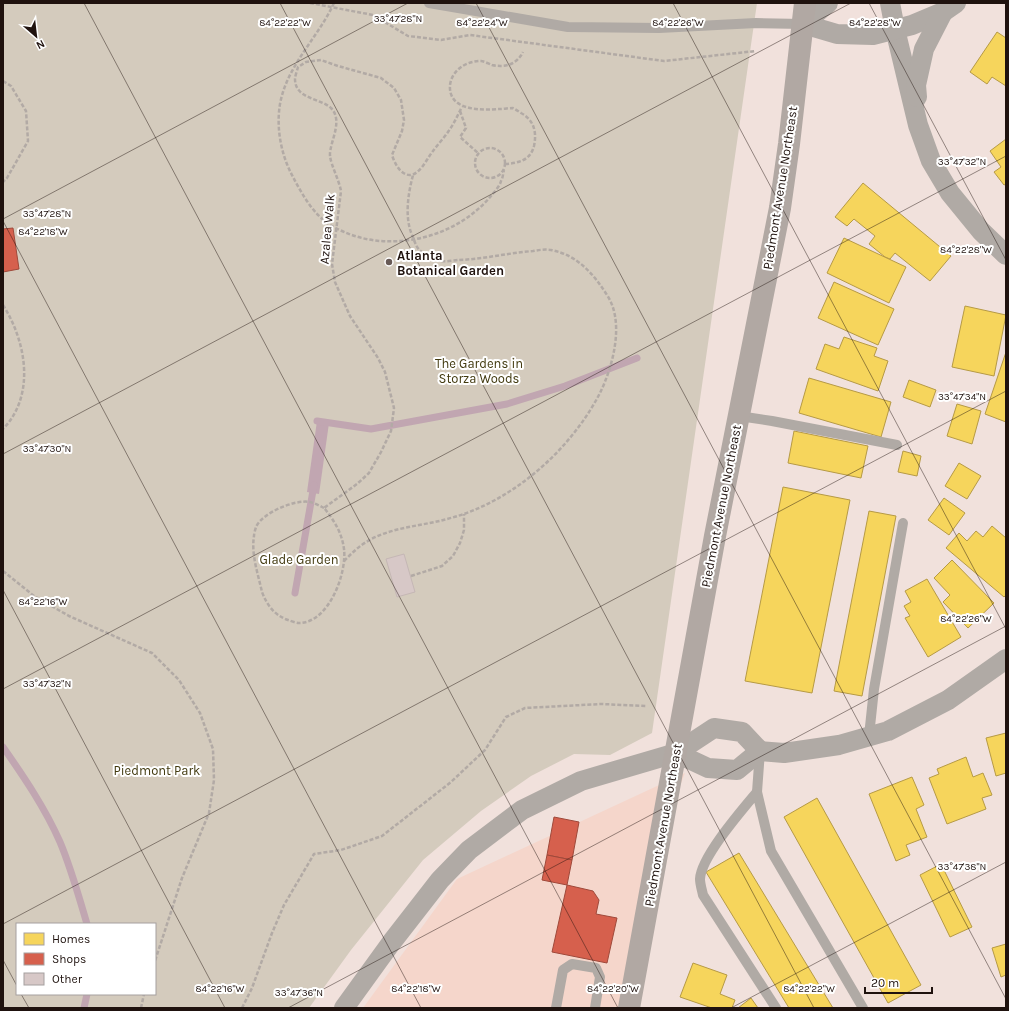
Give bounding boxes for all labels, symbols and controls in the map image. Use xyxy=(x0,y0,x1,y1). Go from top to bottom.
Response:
text: 33°47'28"N xyxy=(374,13,422,25)
north arrow xyxy=(16,16,56,56)
text: 84°22'22"W xyxy=(259,17,311,29)
text: 84°22'24"W xyxy=(456,17,508,29)
text: 84°22'26"W xyxy=(652,17,704,29)
text: 84°22'28"W xyxy=(849,17,901,29)
text: N xyxy=(34,37,47,52)
street label: Piedmont Avenue Northeast xyxy=(760,105,800,271)
text: 33°47'32"N xyxy=(938,156,986,168)
street label: Azalea Walk xyxy=(316,193,338,265)
text: 33°47'28"N xyxy=(23,208,71,220)
text: 84°22'18"W xyxy=(18,226,68,238)
text: 84°22'28"W xyxy=(940,244,992,256)
place label: Atlanta Botanical Garden xyxy=(397,248,504,278)
marker: Atlanta Botanical Garden xyxy=(384,257,394,267)
park label: The Gardens in Storza Woods xyxy=(435,356,523,386)
text: 33°47'34"N xyxy=(938,391,986,403)
street label: Piedmont Avenue Northeast xyxy=(698,423,744,589)
text: 33°47'30"N xyxy=(23,443,71,455)
park label: Glade Garden xyxy=(259,552,339,567)
text: 84°22'16"W xyxy=(18,596,68,608)
text: 84°22'26"W xyxy=(940,613,992,625)
text: 33°47'32"N xyxy=(23,678,71,690)
street label: Piedmont Avenue Northeast xyxy=(641,742,685,908)
park label: Piedmont Park xyxy=(114,763,200,778)
text: 33°47'38"N xyxy=(938,861,986,873)
legend xyxy=(16,923,156,995)
text: Homes xyxy=(52,932,90,946)
text: Shops xyxy=(52,952,86,966)
scale bar xyxy=(865,969,932,995)
text: Other xyxy=(52,972,83,986)
text: 20 m xyxy=(871,976,899,990)
text: 84°22'16"W xyxy=(195,983,245,995)
text: 84°22'18"W xyxy=(391,983,441,995)
text: 84°22'20"W xyxy=(587,983,639,995)
text: 84°22'22"W xyxy=(783,983,835,995)
text: 33°47'36"N xyxy=(275,987,323,999)

